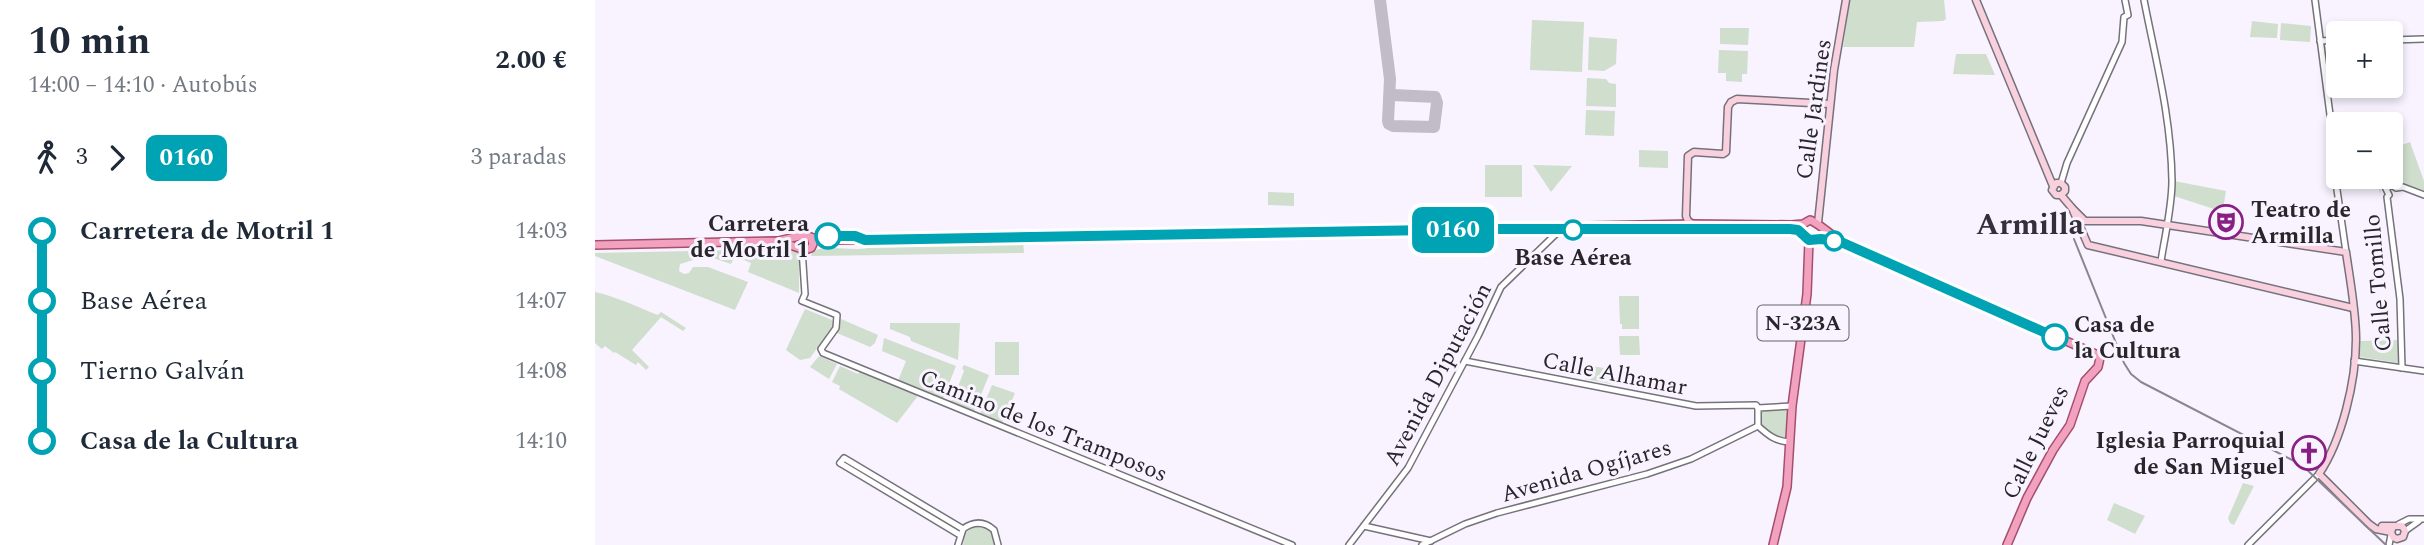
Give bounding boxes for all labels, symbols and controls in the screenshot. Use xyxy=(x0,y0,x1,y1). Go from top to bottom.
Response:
text: 10 min xyxy=(28,13,150,71)
map controls xyxy=(2326,21,2403,189)
button: + xyxy=(2326,21,2403,98)
street label: Calle Jardines xyxy=(1787,37,1842,182)
text: 2.00 € xyxy=(495,40,567,80)
text: 14:00 – 14:10 · Autobús xyxy=(28,68,258,103)
button: − xyxy=(2326,112,2403,189)
icon: walk xyxy=(28,139,66,177)
icon: forward xyxy=(98,139,136,177)
text: 3 xyxy=(76,140,88,175)
text: 0160 xyxy=(160,140,213,176)
text: 3 paradas xyxy=(471,140,567,175)
place label: Teatro de Armilla xyxy=(2251,193,2351,254)
district label: Armilla xyxy=(1976,202,2085,248)
theatre icon: Teatro de Armilla xyxy=(2207,203,2245,241)
place label: Carretera de Motril 1 xyxy=(690,207,809,268)
line badge: 0160 xyxy=(1404,207,1502,253)
text: Carretera de Motril 1 xyxy=(80,211,335,251)
text: 0160 xyxy=(1426,212,1480,248)
street label: Calle Tomillo xyxy=(2355,213,2402,353)
text: 14:03 xyxy=(515,214,567,249)
marker: Base Aérea xyxy=(1563,220,1583,240)
marker: Carretera de Motril 1 xyxy=(815,223,841,249)
unlabelled marker xyxy=(1824,231,1844,251)
place label: Base Aérea xyxy=(1514,241,1632,276)
street label: Avenida Diputación xyxy=(1375,277,1501,473)
text: Base Aérea xyxy=(80,281,207,321)
text: 14:07 xyxy=(515,284,567,319)
road number: N-323A xyxy=(1757,306,1849,340)
place label: Casa de la Cultura xyxy=(2074,308,2181,369)
marker: Casa de la Cultura xyxy=(2042,324,2068,350)
street label: Calle Alhamar xyxy=(1539,343,1690,406)
text: Tierno Galván xyxy=(80,351,245,391)
text: 14:08 xyxy=(515,354,567,389)
street label: Camino de los Tramposos xyxy=(914,361,1172,492)
street label: Calle Jueves xyxy=(1994,380,2079,506)
text: Casa de la Cultura xyxy=(80,421,298,461)
text: 14:10 xyxy=(515,424,567,459)
place label: Iglesia Parroquial de San Miguel xyxy=(2096,424,2285,485)
street label: Avenida Ogíjares xyxy=(1497,430,1676,512)
church icon: Iglesia Parroquial de San Miguel xyxy=(2290,434,2328,472)

